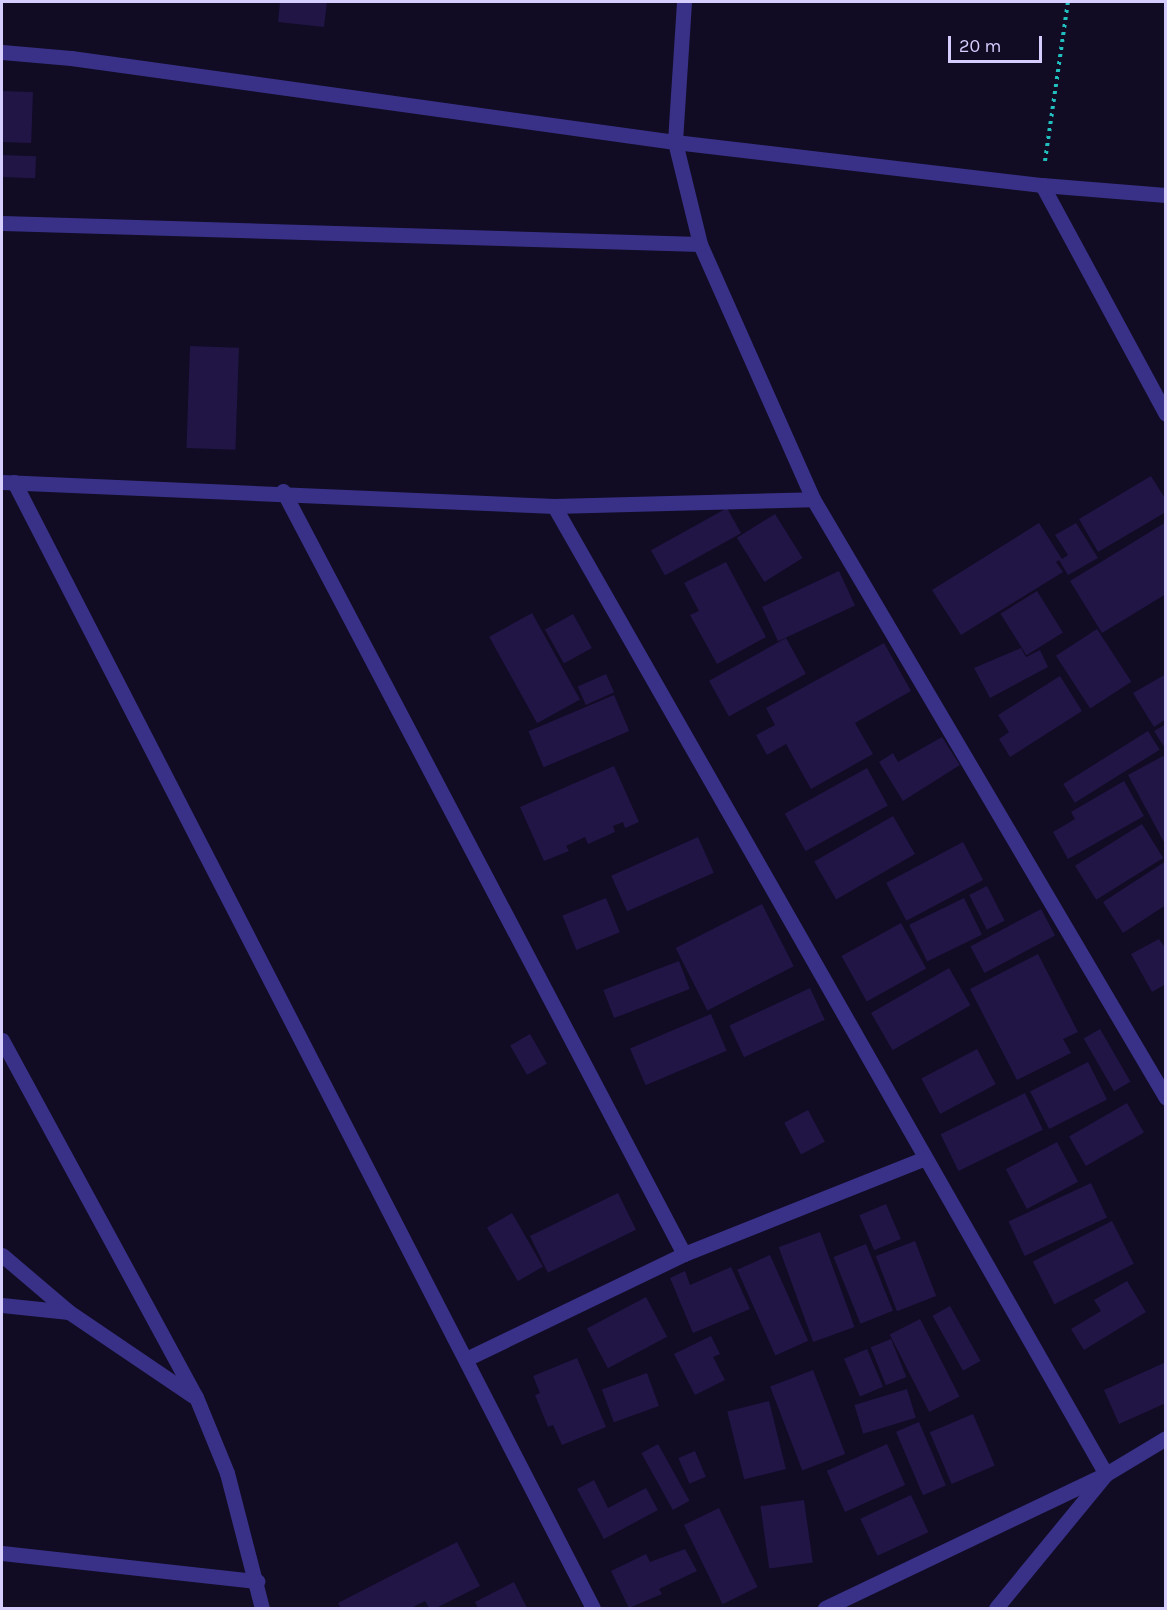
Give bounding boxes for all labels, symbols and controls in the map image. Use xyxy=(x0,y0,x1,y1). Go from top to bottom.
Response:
scale bar xyxy=(951,24,1046,62)
text: 20 m xyxy=(959,35,1001,57)

